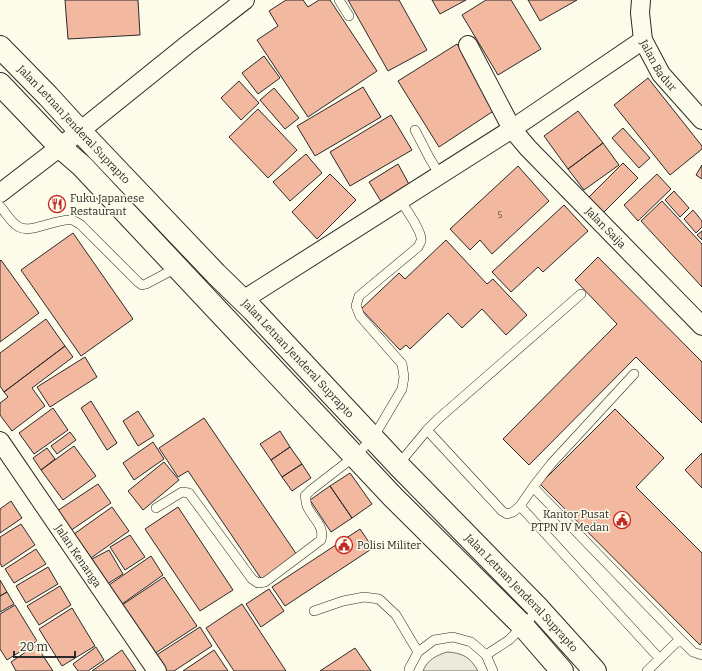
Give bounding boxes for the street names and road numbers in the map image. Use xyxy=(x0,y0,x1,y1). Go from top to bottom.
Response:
street label: Jalan Badur xyxy=(637,36,680,94)
street label: Jalan Letnan Jenderal Suprapto xyxy=(14,62,133,186)
street label: Jalan Saija xyxy=(582,204,629,251)
street label: Jalan Letnan Jenderal Suprapto xyxy=(238,296,357,420)
street label: Jalan Kenanga xyxy=(52,521,104,590)
street label: Jalan Letnan Jenderal Suprapto xyxy=(462,530,581,654)

